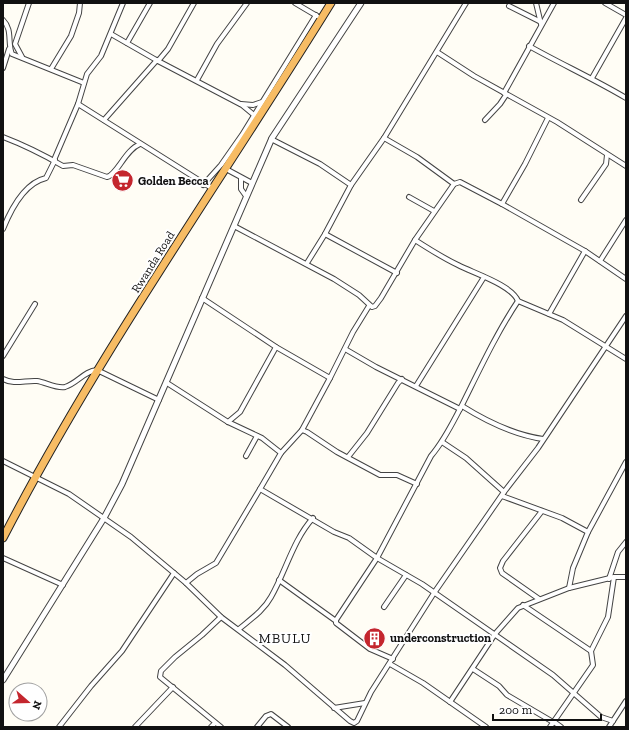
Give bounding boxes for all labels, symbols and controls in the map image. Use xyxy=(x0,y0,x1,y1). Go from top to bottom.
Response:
supermarket icon: Golden Becca xyxy=(110,168,136,194)
place label: Golden Becca xyxy=(138,174,209,188)
street label: Rwanda Road xyxy=(129,228,178,295)
building icon: underconstruction xyxy=(361,625,387,651)
district label: MBULU xyxy=(258,630,312,647)
place label: underconstruction xyxy=(390,631,491,645)
north arrow xyxy=(8,682,48,722)
scale bar xyxy=(493,696,601,722)
text: N xyxy=(29,699,44,712)
text: 200 m xyxy=(499,703,533,717)

